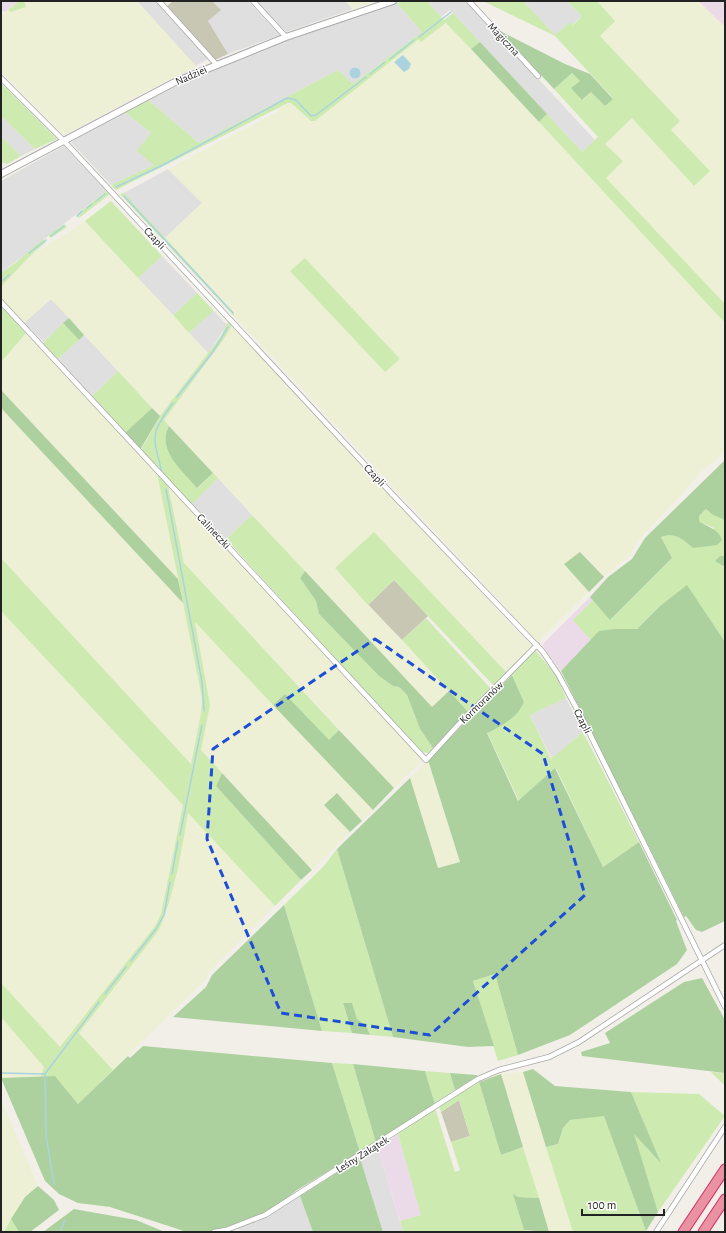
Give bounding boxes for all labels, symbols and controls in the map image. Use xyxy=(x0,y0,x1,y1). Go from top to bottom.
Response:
street label: Magiczna xyxy=(486,21,522,58)
street label: Nadziei xyxy=(174,64,209,87)
street label: Czapli xyxy=(142,225,168,252)
street label: Czapli xyxy=(362,462,388,489)
street label: Calineczki xyxy=(195,512,232,551)
street label: Kormoranów xyxy=(458,679,506,726)
street label: Czapli xyxy=(572,707,593,735)
street label: Leśny Zakątek xyxy=(334,1134,391,1175)
scale bar xyxy=(582,1191,664,1217)
text: 100 m xyxy=(588,1199,616,1211)

